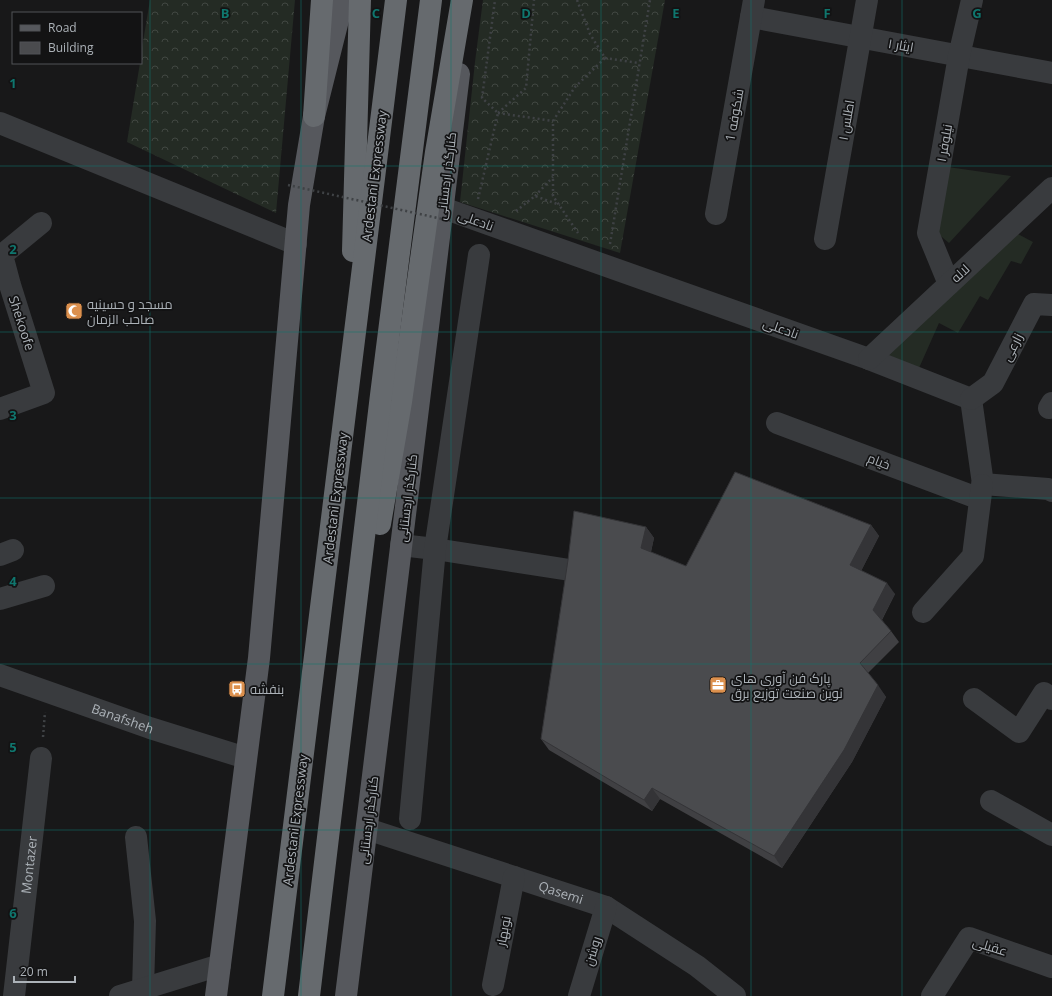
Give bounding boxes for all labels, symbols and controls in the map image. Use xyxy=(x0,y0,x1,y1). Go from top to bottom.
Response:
text: B xyxy=(221,4,230,22)
text: C xyxy=(372,4,380,22)
text: D xyxy=(521,4,531,22)
text: E xyxy=(672,4,680,22)
text: F xyxy=(823,4,831,22)
text: G xyxy=(972,4,982,22)
legend xyxy=(12,12,142,64)
text: Road xyxy=(48,19,77,36)
street label: ایثار ۱ xyxy=(887,34,915,56)
text: Building xyxy=(48,39,94,56)
text: 1 xyxy=(9,74,17,92)
street label: شکوفه 1 xyxy=(721,87,747,143)
street label: اطلس ۱ xyxy=(834,98,858,142)
street label: Ardestani Expressway xyxy=(357,109,391,243)
street label: نیلوفر ۱ xyxy=(932,123,956,163)
street label: کنارگذر اردستانی xyxy=(432,131,460,221)
street label: نادعلی xyxy=(456,205,496,235)
text: 2 xyxy=(9,240,17,258)
street label: لاله xyxy=(947,260,973,286)
street label: Shekoofe xyxy=(5,293,39,353)
place label: مسجد و حسینیه صاحب الزمان xyxy=(87,295,173,328)
mosque icon: مسجد و حسینیه صاحب الزمان xyxy=(64,301,84,321)
street label: نادعلی xyxy=(761,313,801,343)
street label: زارعی xyxy=(997,330,1027,364)
text: 3 xyxy=(9,406,17,424)
street label: Ardestani Expressway xyxy=(318,431,352,565)
street label: خیام xyxy=(865,448,893,474)
street label: کنارگذر اردستانی xyxy=(393,453,421,543)
text: 4 xyxy=(9,572,17,590)
place label: پارک فن آوری های نوین صنعت توزیع برق xyxy=(731,669,843,702)
office icon: پارک فن آوری های نوین صنعت توزیع برق xyxy=(708,675,728,695)
bus stop icon: بنفشه xyxy=(227,679,247,699)
place label: بنفشه xyxy=(250,680,284,698)
street label: Banafsheh xyxy=(89,699,156,738)
text: 5 xyxy=(9,738,17,756)
street label: Ardestani Expressway xyxy=(278,753,312,887)
street label: کنارگذر اردستانی xyxy=(354,775,382,865)
street label: Montazer xyxy=(17,834,41,895)
street label: Qasemi xyxy=(536,877,586,908)
text: 6 xyxy=(9,904,17,922)
street label: نوبهار xyxy=(491,914,515,949)
street label: عقیلی xyxy=(970,932,1010,960)
street label: روشن xyxy=(579,934,605,968)
scale bar xyxy=(14,958,75,984)
text: 20 m xyxy=(20,963,48,980)

